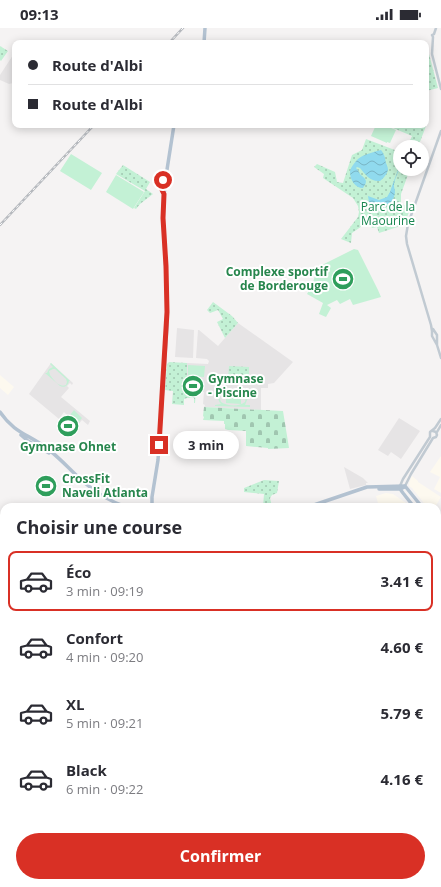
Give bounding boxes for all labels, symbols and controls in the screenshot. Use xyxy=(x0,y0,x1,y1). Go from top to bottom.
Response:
text: 09:13 xyxy=(20,4,59,24)
text: Route d'Albi xyxy=(52,55,143,75)
text: Route d'Albi xyxy=(52,94,143,114)
map controls xyxy=(393,140,429,176)
button: locate xyxy=(393,140,429,176)
route start xyxy=(154,171,172,189)
park label: Parc de la Maourine xyxy=(361,198,415,229)
place label: Complexe sportif de Borderouge xyxy=(226,263,329,294)
sports icon: Complexe sportif de Borderouge xyxy=(330,266,356,292)
place label: Gymnase - Piscine xyxy=(208,370,264,401)
sports icon: Gymnase - Piscine xyxy=(180,373,206,399)
sports icon: Gymnase Ohnet xyxy=(55,413,81,439)
callout: 3 min xyxy=(173,431,239,459)
route end xyxy=(150,436,168,454)
text: 3 min xyxy=(188,436,224,454)
place label: Gymnase Ohnet xyxy=(20,438,116,455)
place label: CrossFit Naveli Atlanta xyxy=(62,470,148,501)
sports icon: CrossFit Naveli Atlanta xyxy=(33,473,59,499)
text: Choisir une course xyxy=(16,515,182,539)
text: Éco xyxy=(66,562,91,582)
icon: car xyxy=(18,563,54,599)
text: 3.41 € xyxy=(381,571,423,591)
text: 3 min · 09:19 xyxy=(66,582,143,600)
text: Confort xyxy=(66,628,123,648)
icon: car xyxy=(18,629,54,665)
text: 4.60 € xyxy=(381,637,423,657)
text: 4 min · 09:20 xyxy=(66,648,143,666)
text: XL xyxy=(66,694,84,714)
icon: car xyxy=(18,695,54,731)
text: 5.79 € xyxy=(381,703,423,723)
text: 5 min · 09:21 xyxy=(66,714,143,732)
text: Black xyxy=(66,760,107,780)
icon: car xyxy=(18,761,54,797)
text: 4.16 € xyxy=(381,769,423,789)
text: 6 min · 09:22 xyxy=(66,780,143,798)
button: Confirmer xyxy=(16,833,425,879)

